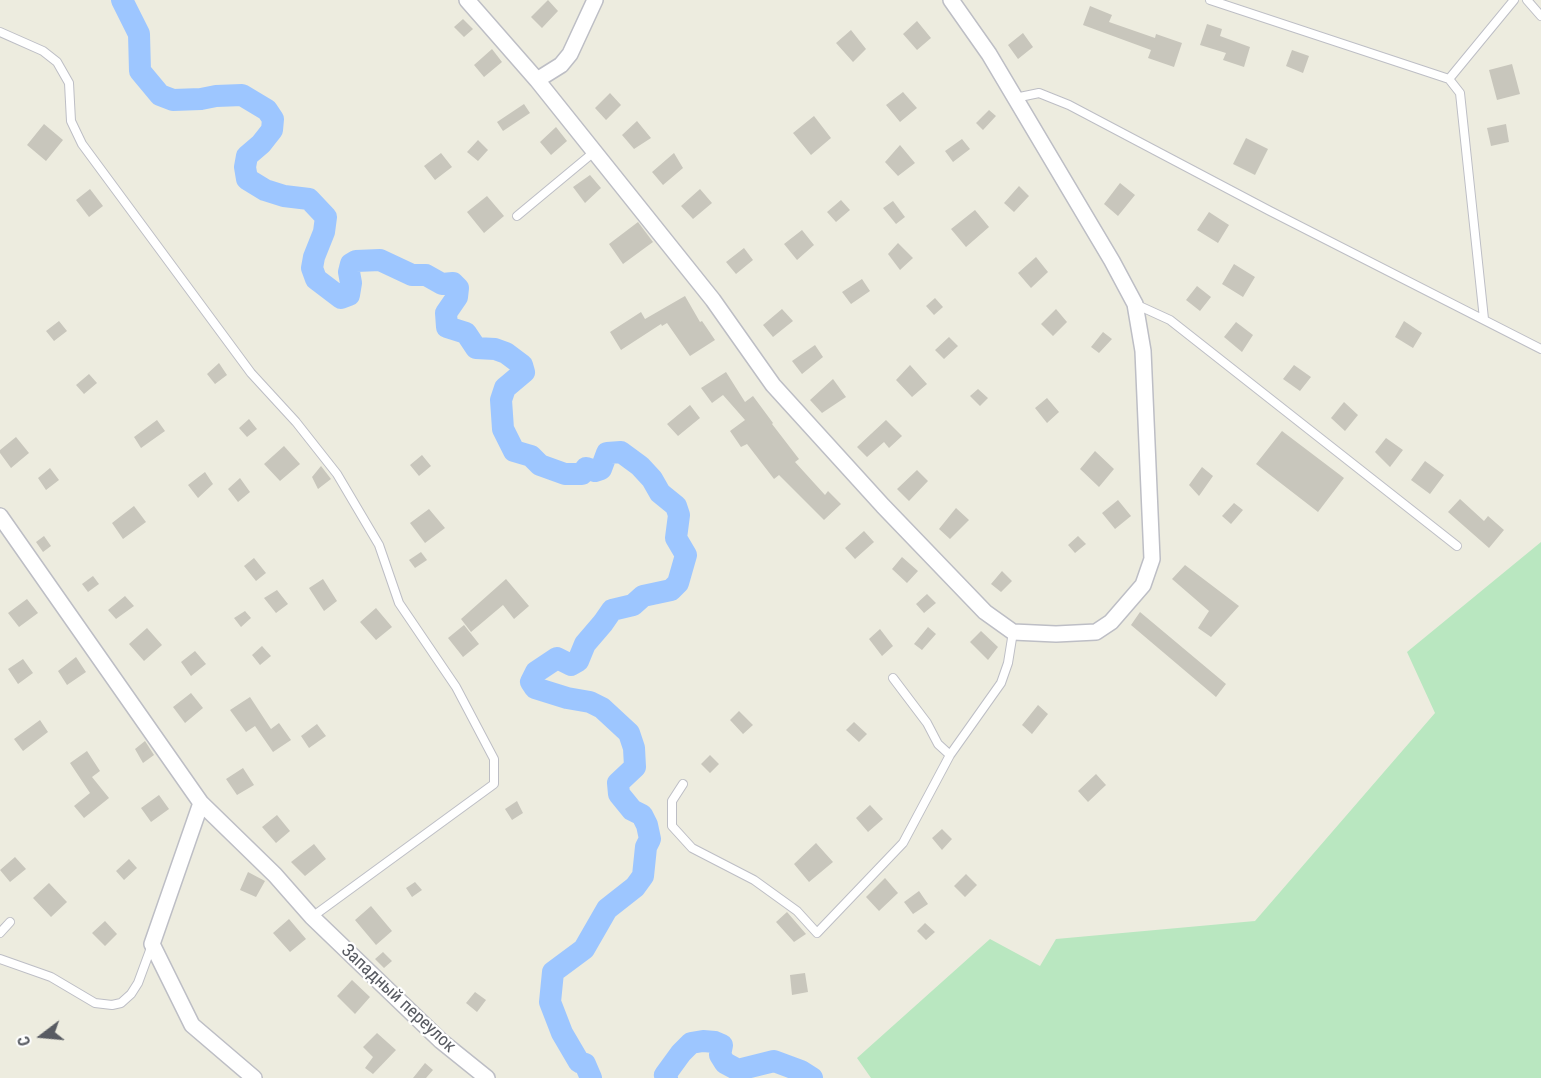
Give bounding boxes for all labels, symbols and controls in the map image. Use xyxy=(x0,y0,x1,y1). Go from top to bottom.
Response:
street label: Западный переулок xyxy=(336,940,460,1058)
north arrow xyxy=(12,1006,72,1066)
text: С xyxy=(14,1034,35,1048)

